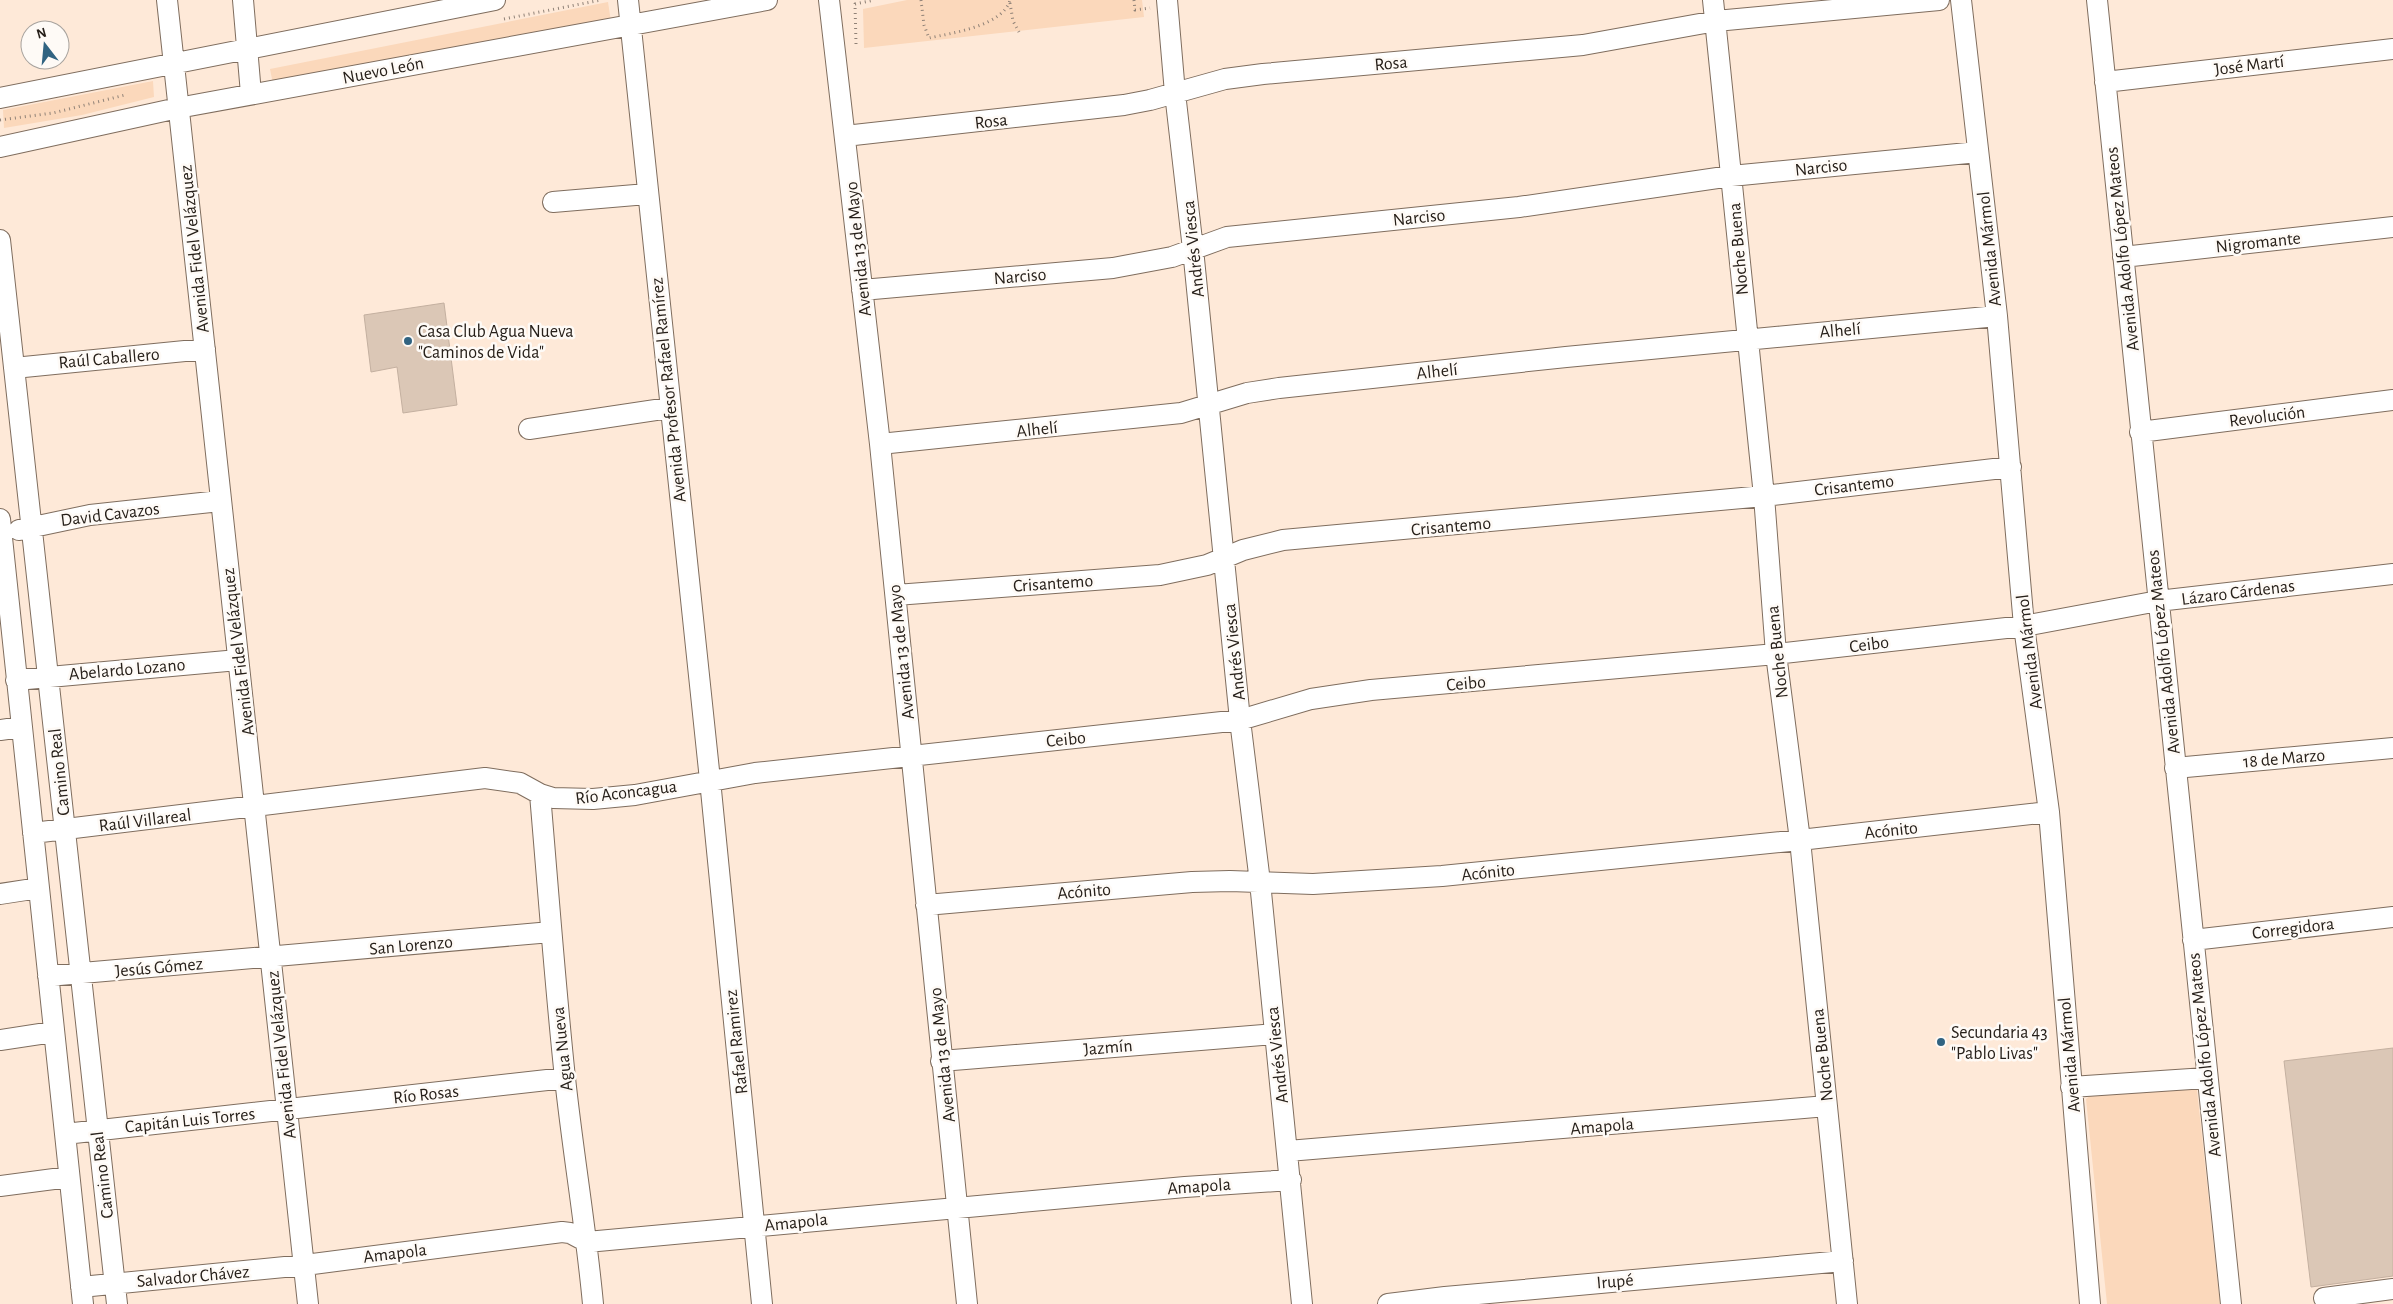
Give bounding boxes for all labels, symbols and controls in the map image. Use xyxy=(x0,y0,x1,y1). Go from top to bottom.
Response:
north arrow xyxy=(20,20,70,70)
text: N xyxy=(35,25,48,42)
street label: José Martí xyxy=(2213,53,2286,79)
street label: Nuevo León xyxy=(341,54,425,88)
street label: Rosa xyxy=(1374,54,1408,74)
street label: Rosa xyxy=(974,111,1009,133)
street label: Avenida Adolfo López Mateos xyxy=(2103,146,2143,352)
street label: Narciso xyxy=(1794,156,1848,180)
street label: Avenida Fidel Velázquez xyxy=(177,164,213,334)
street label: Avenida 13 de Mayo xyxy=(843,180,875,317)
street label: Avenida Mármol xyxy=(1975,190,2005,307)
street label: Andrés Viesca xyxy=(1180,200,1208,298)
street label: Noche Buena xyxy=(1726,202,1752,296)
street label: Narciso xyxy=(1392,206,1446,230)
street label: Nigromante xyxy=(2215,230,2302,256)
street label: Narciso xyxy=(993,266,1047,288)
street label: Avenida Profesor Rafael Ramírez xyxy=(648,277,690,503)
street label: Alhelí xyxy=(1819,320,1862,342)
place label: Casa Club Agua Nueva "Caminos de Vida" xyxy=(418,323,574,362)
marker: Casa Club Agua Nueva "Caminos de Vida" xyxy=(402,335,414,347)
street label: Raúl Caballero xyxy=(58,346,161,372)
street label: Alhelí xyxy=(1416,361,1459,383)
street label: Revolución xyxy=(2228,403,2306,431)
street label: Alhelí xyxy=(1016,419,1059,441)
street label: Crisantemo xyxy=(1813,472,1895,500)
street label: David Cavazos xyxy=(60,500,161,530)
street label: Crisantemo xyxy=(1410,515,1492,539)
street label: Avenida Adolfo López Mateos xyxy=(2144,549,2184,755)
street label: Avenida Fidel Velázquez xyxy=(220,567,258,737)
street label: Crisantemo xyxy=(1012,572,1094,596)
street label: Lázaro Cárdenas xyxy=(2180,577,2296,609)
street label: Avenida 13 de Mayo xyxy=(886,583,918,720)
street label: Avenida Mármol xyxy=(2014,593,2046,710)
street label: Andrés Viesca xyxy=(1221,603,1249,701)
street label: Noche Buena xyxy=(1764,605,1792,699)
street label: Ceibo xyxy=(1848,634,1890,656)
street label: Abelardo Lozano xyxy=(68,656,186,684)
street label: Ceibo xyxy=(1446,673,1487,695)
street label: Camino Real xyxy=(46,727,74,816)
street label: Ceibo xyxy=(1045,729,1087,751)
street label: 18 de Marzo xyxy=(2242,746,2326,772)
street label: Río Aconcagua xyxy=(574,778,678,808)
street label: Raúl Villareal xyxy=(98,806,192,836)
street label: Acónito xyxy=(1863,819,1919,843)
street label: Acónito xyxy=(1460,861,1516,885)
street label: Acónito xyxy=(1057,881,1112,903)
street label: Corregidora xyxy=(2251,915,2335,943)
street label: San Lorenzo xyxy=(369,933,454,959)
street label: Avenida Adolfo López Mateos xyxy=(2185,952,2225,1158)
street label: Jesús Gómez xyxy=(114,955,204,981)
street label: Avenida Fidel Velázquez xyxy=(264,970,300,1140)
street label: Avenida 13 de Mayo xyxy=(927,986,959,1123)
street label: Rafael Ramirez xyxy=(723,989,751,1095)
street label: Avenida Mármol xyxy=(2056,997,2084,1113)
street label: Agua Nueva xyxy=(550,1006,576,1092)
street label: Andrés Viesca xyxy=(1264,1006,1292,1104)
street label: Noche Buena xyxy=(1809,1008,1837,1102)
place label: Secundaria 43 "Pablo Livas" xyxy=(1951,1024,2048,1063)
marker: Secundaria 43 "Pablo Livas" xyxy=(1935,1036,1947,1048)
street label: Jazmín xyxy=(1083,1037,1133,1059)
street label: Río Rosas xyxy=(392,1083,460,1107)
street label: Capitán Luis Torres xyxy=(124,1105,256,1137)
street label: Amapola xyxy=(1570,1115,1635,1139)
street label: Camino Real xyxy=(89,1130,117,1220)
street label: Amapola xyxy=(1167,1176,1231,1198)
street label: Amapola xyxy=(763,1211,829,1235)
street label: Amapola xyxy=(362,1241,428,1267)
street label: Salvador Chávez xyxy=(136,1263,250,1291)
street label: Irupé xyxy=(1596,1271,1634,1293)

